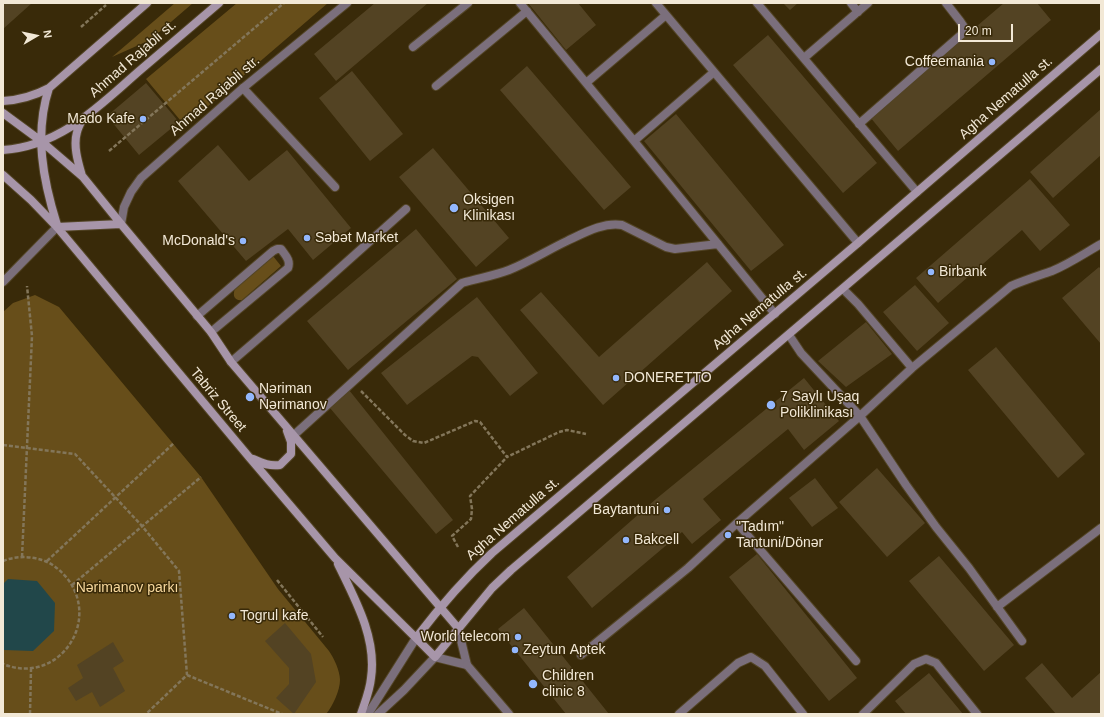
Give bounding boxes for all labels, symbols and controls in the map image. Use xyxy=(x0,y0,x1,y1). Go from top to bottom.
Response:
north arrow xyxy=(16,16,56,56)
scale bar xyxy=(960,16,1015,42)
street label: Ahmad Rajabli st. xyxy=(86,17,180,101)
text: 20 m xyxy=(965,24,992,38)
text: N xyxy=(41,29,54,39)
street label: Ahmad Rajabli str. xyxy=(167,52,263,140)
street label: Agha Nematulla st. xyxy=(956,53,1056,143)
place label: Coffeemania xyxy=(905,54,984,70)
marker: Coffeemania xyxy=(987,57,997,67)
place label: Mado Kafe xyxy=(67,111,135,127)
marker: Mado Kafe xyxy=(138,114,148,124)
place label: Oksigen Klinikası xyxy=(463,192,515,224)
marker: Oksigen Klinikası xyxy=(448,202,460,214)
place label: Səbət Market xyxy=(315,230,398,246)
place label: McDonald's xyxy=(162,233,235,249)
marker: Səbət Market xyxy=(302,233,312,243)
marker: McDonald's xyxy=(238,236,248,246)
place label: Birbank xyxy=(939,264,986,280)
street label: Agha Nematulla st. xyxy=(709,265,811,353)
marker: Birbank xyxy=(926,267,936,277)
street label: Tabriz Street xyxy=(186,365,250,435)
place label: DONERETTO xyxy=(624,370,712,386)
marker: DONERETTO xyxy=(611,373,621,383)
place label: Nəriman Nərimanov xyxy=(259,381,327,414)
place label: 7 Saylı Uşaq Poliklinikası xyxy=(780,389,859,422)
marker: Nəriman Nərimanov xyxy=(244,391,256,403)
marker: 7 Saylı Uşaq Poliklinikası xyxy=(765,399,777,411)
street label: Agha Nematulla st. xyxy=(463,474,563,564)
place label: Baytantuni xyxy=(593,502,659,518)
marker: Baytantuni xyxy=(662,505,672,515)
place label: "Tadım" Tantuni/Dönər xyxy=(736,519,823,552)
marker: "Tadım" Tantuni/Dönər xyxy=(723,530,733,540)
place label: Bakcell xyxy=(634,532,679,548)
marker: Bakcell xyxy=(621,535,631,545)
park label: Nərimanov parkı xyxy=(76,580,178,596)
place label: Togrul kafe xyxy=(240,608,308,624)
marker: Togrul kafe xyxy=(227,611,237,621)
place label: World telecom xyxy=(421,629,510,645)
marker: World telecom xyxy=(513,632,523,642)
place label: Zeytun Aptek xyxy=(523,642,605,658)
marker: Zeytun Aptek xyxy=(510,645,520,655)
place label: Children clinic 8 xyxy=(542,668,594,700)
marker: Children clinic 8 xyxy=(527,678,539,690)

